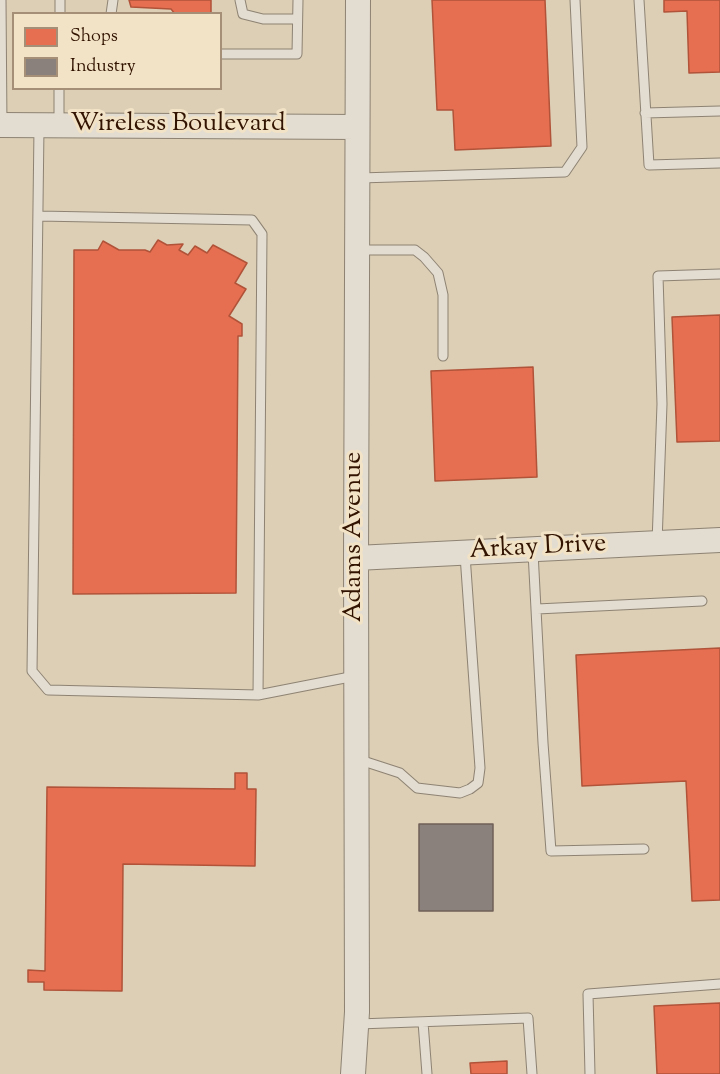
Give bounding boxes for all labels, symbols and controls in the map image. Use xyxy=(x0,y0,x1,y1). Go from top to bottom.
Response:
legend xyxy=(12,12,222,90)
text: Shops xyxy=(70,24,118,50)
text: Industry xyxy=(70,54,136,80)
street label: Wireless Boulevard xyxy=(70,110,286,142)
street label: Adams Avenue xyxy=(340,452,372,622)
street label: Arkay Drive xyxy=(469,530,607,568)

